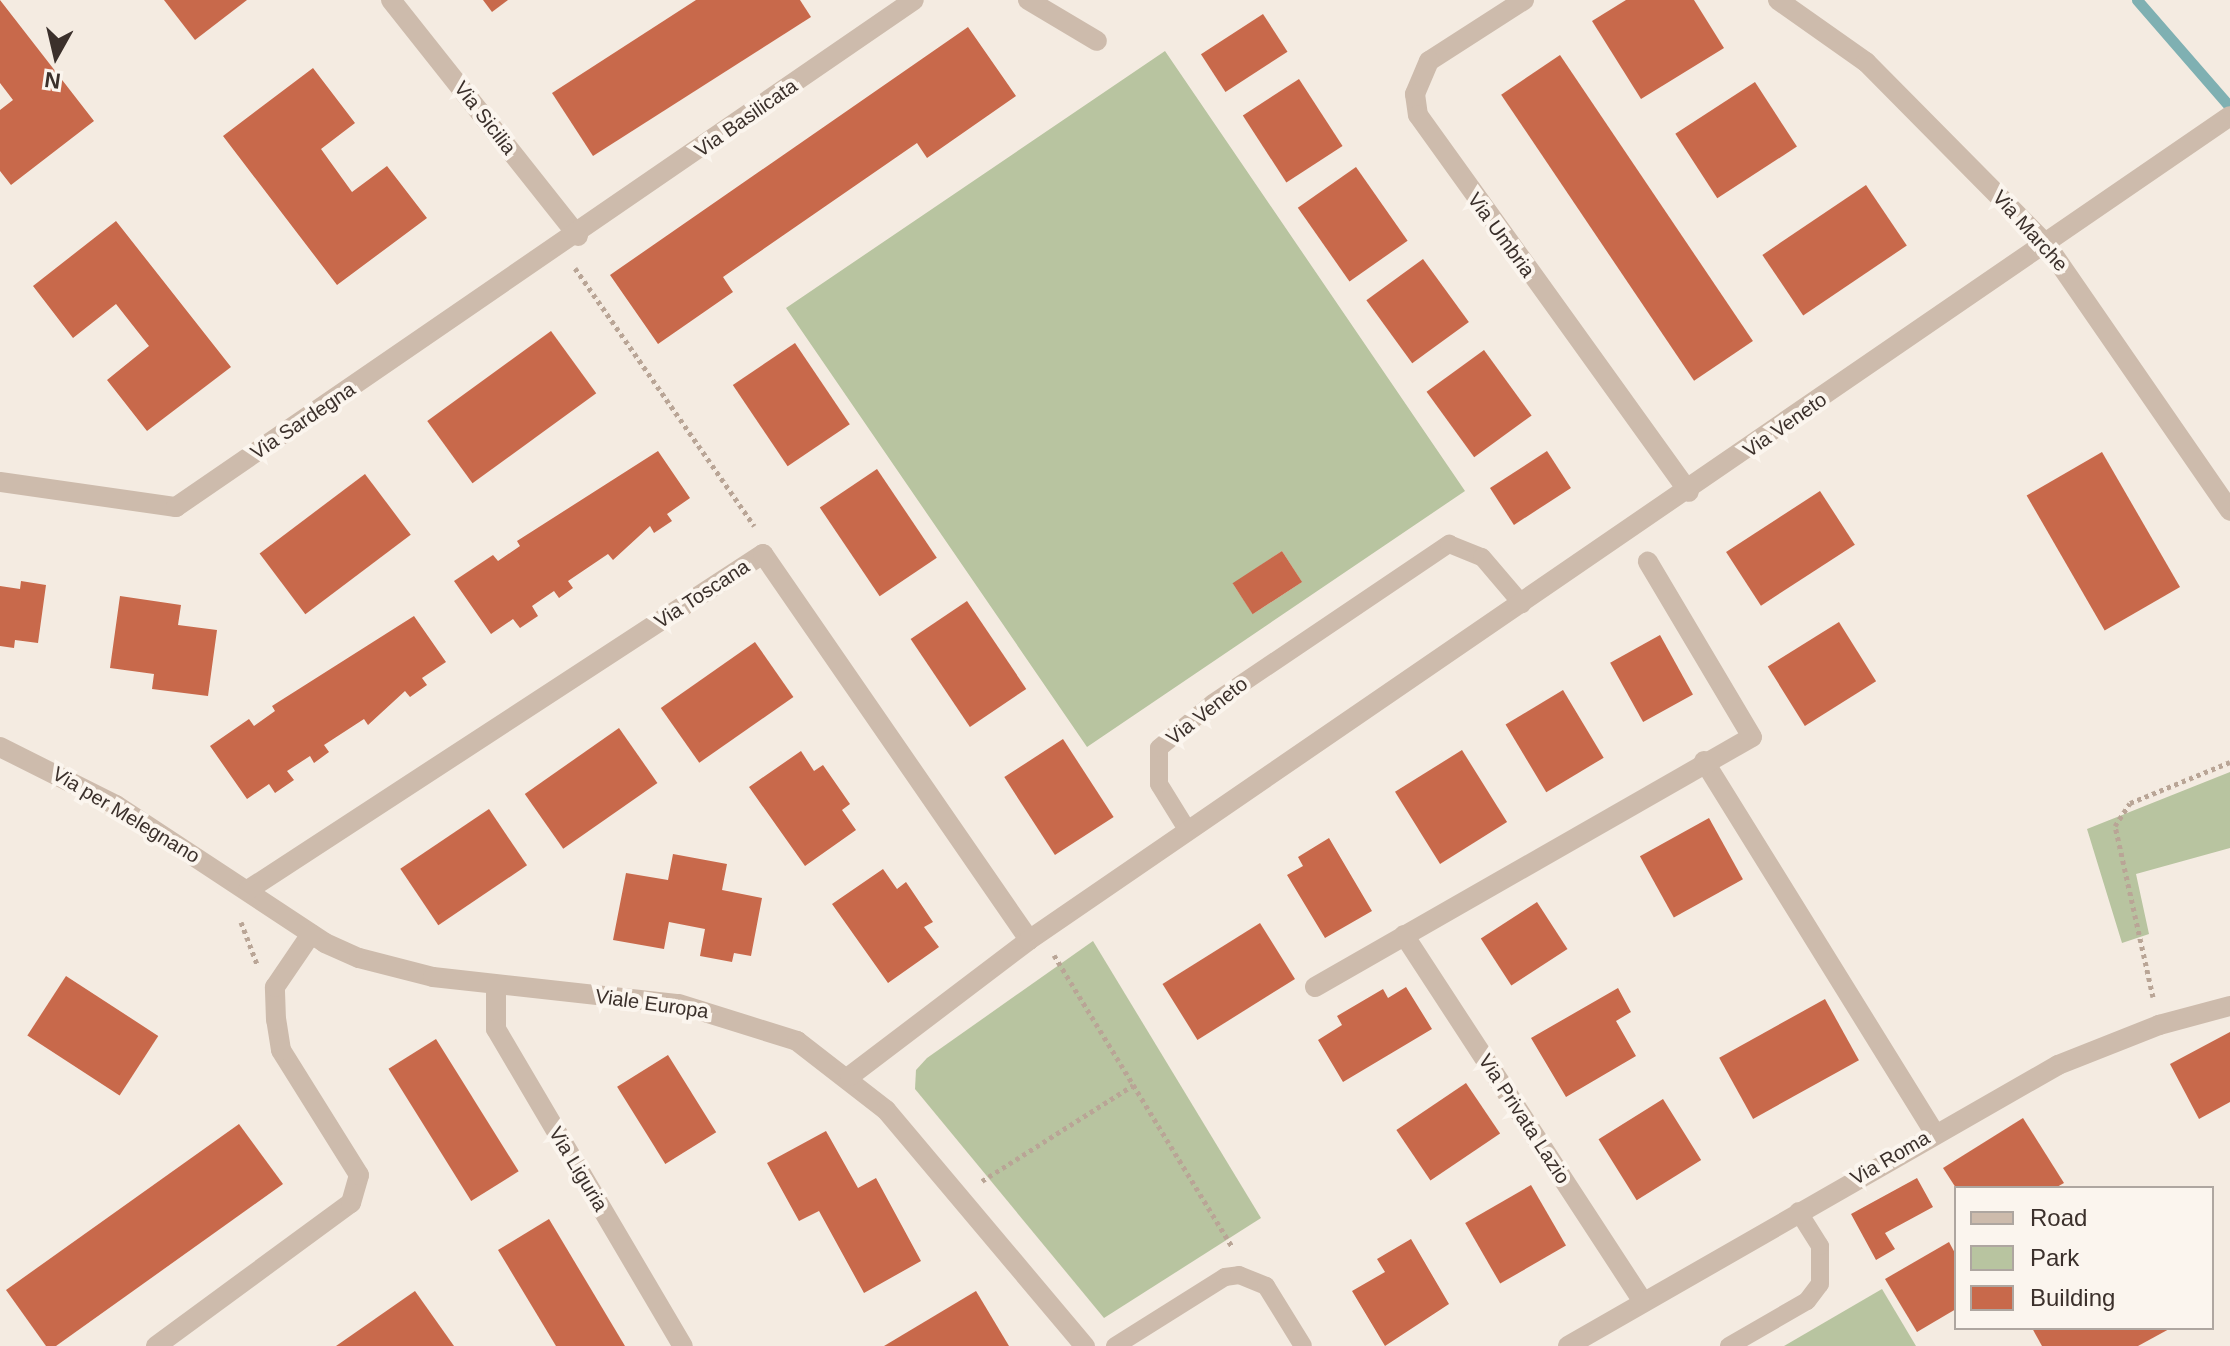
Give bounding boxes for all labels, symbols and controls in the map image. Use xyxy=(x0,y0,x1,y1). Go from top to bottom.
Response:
north arrow xyxy=(16,16,96,96)
text: N xyxy=(43,67,62,94)
street label: Via Basilicata xyxy=(690,74,802,162)
street label: Via Sicilia xyxy=(449,77,521,159)
street label: Via Marche xyxy=(1987,186,2073,276)
street label: Via Umbria xyxy=(1462,188,1540,282)
street label: Via Sardegna xyxy=(246,377,360,465)
street label: Via Veneto xyxy=(1739,388,1831,462)
street label: Via Toscana xyxy=(650,554,754,634)
street label: Via Veneto xyxy=(1162,672,1252,750)
street label: Via per Melegnano xyxy=(48,762,204,868)
street label: Viale Europa xyxy=(594,984,710,1024)
street label: Via Privata Lazio xyxy=(1473,1050,1575,1188)
street label: Via Liguria xyxy=(543,1122,613,1216)
street label: Via Roma xyxy=(1846,1126,1934,1190)
legend xyxy=(1954,1186,2214,1330)
text: Road xyxy=(2030,1204,2087,1231)
text: Park xyxy=(2030,1244,2079,1271)
text: Building xyxy=(2030,1284,2115,1311)

